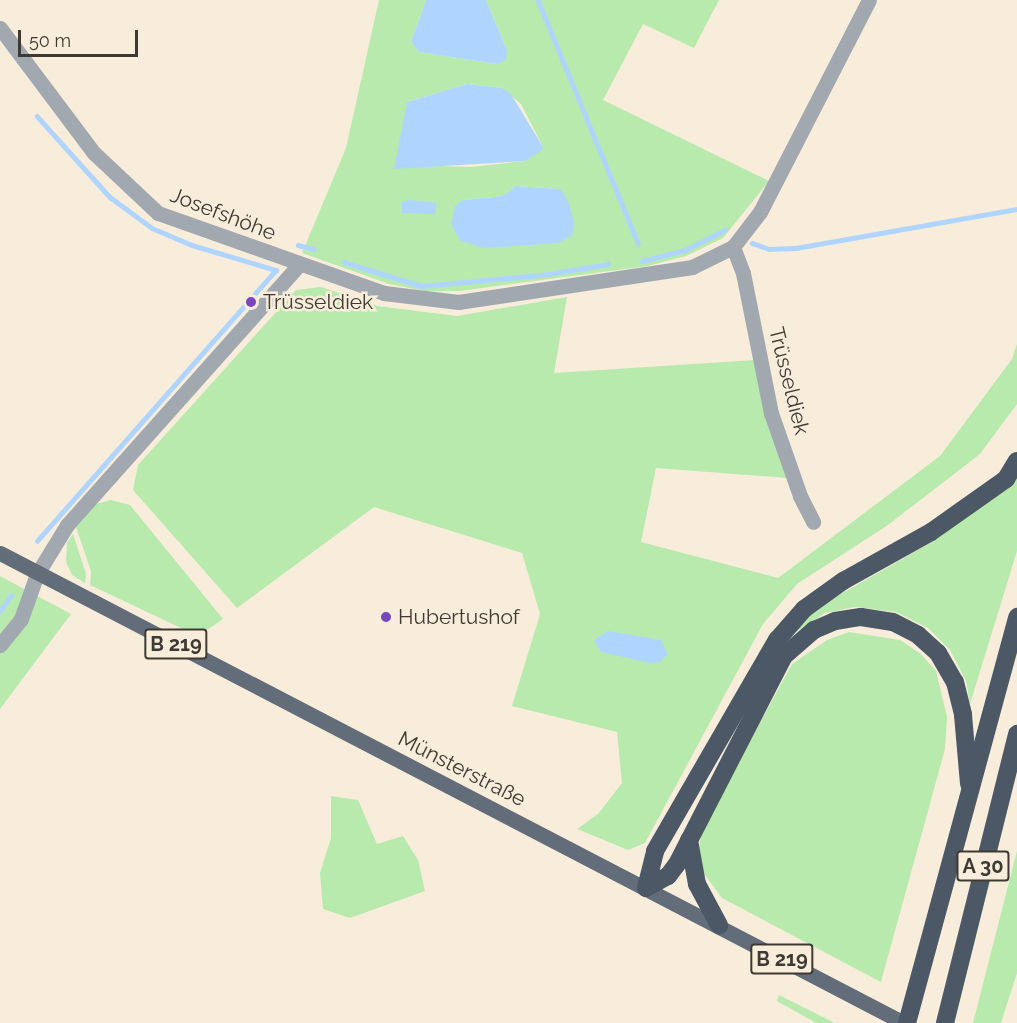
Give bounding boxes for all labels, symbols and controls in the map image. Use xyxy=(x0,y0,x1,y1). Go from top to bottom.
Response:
scale bar xyxy=(21,18,141,56)
text: 50 m xyxy=(29,30,71,51)
street label: Josefshöhe xyxy=(167,182,279,246)
place label: Trüsseldiek xyxy=(263,289,373,315)
marker: Trüsseldiek xyxy=(244,295,258,309)
street label: Trüsseldiek xyxy=(763,324,815,438)
place label: Hubertushof xyxy=(398,604,520,630)
marker: Hubertushof xyxy=(379,610,393,624)
road number: B 219 xyxy=(143,627,209,661)
street label: Münsterstraße xyxy=(394,726,530,812)
road number: A 30 xyxy=(956,849,1010,883)
road number: B 219 xyxy=(749,942,815,976)

